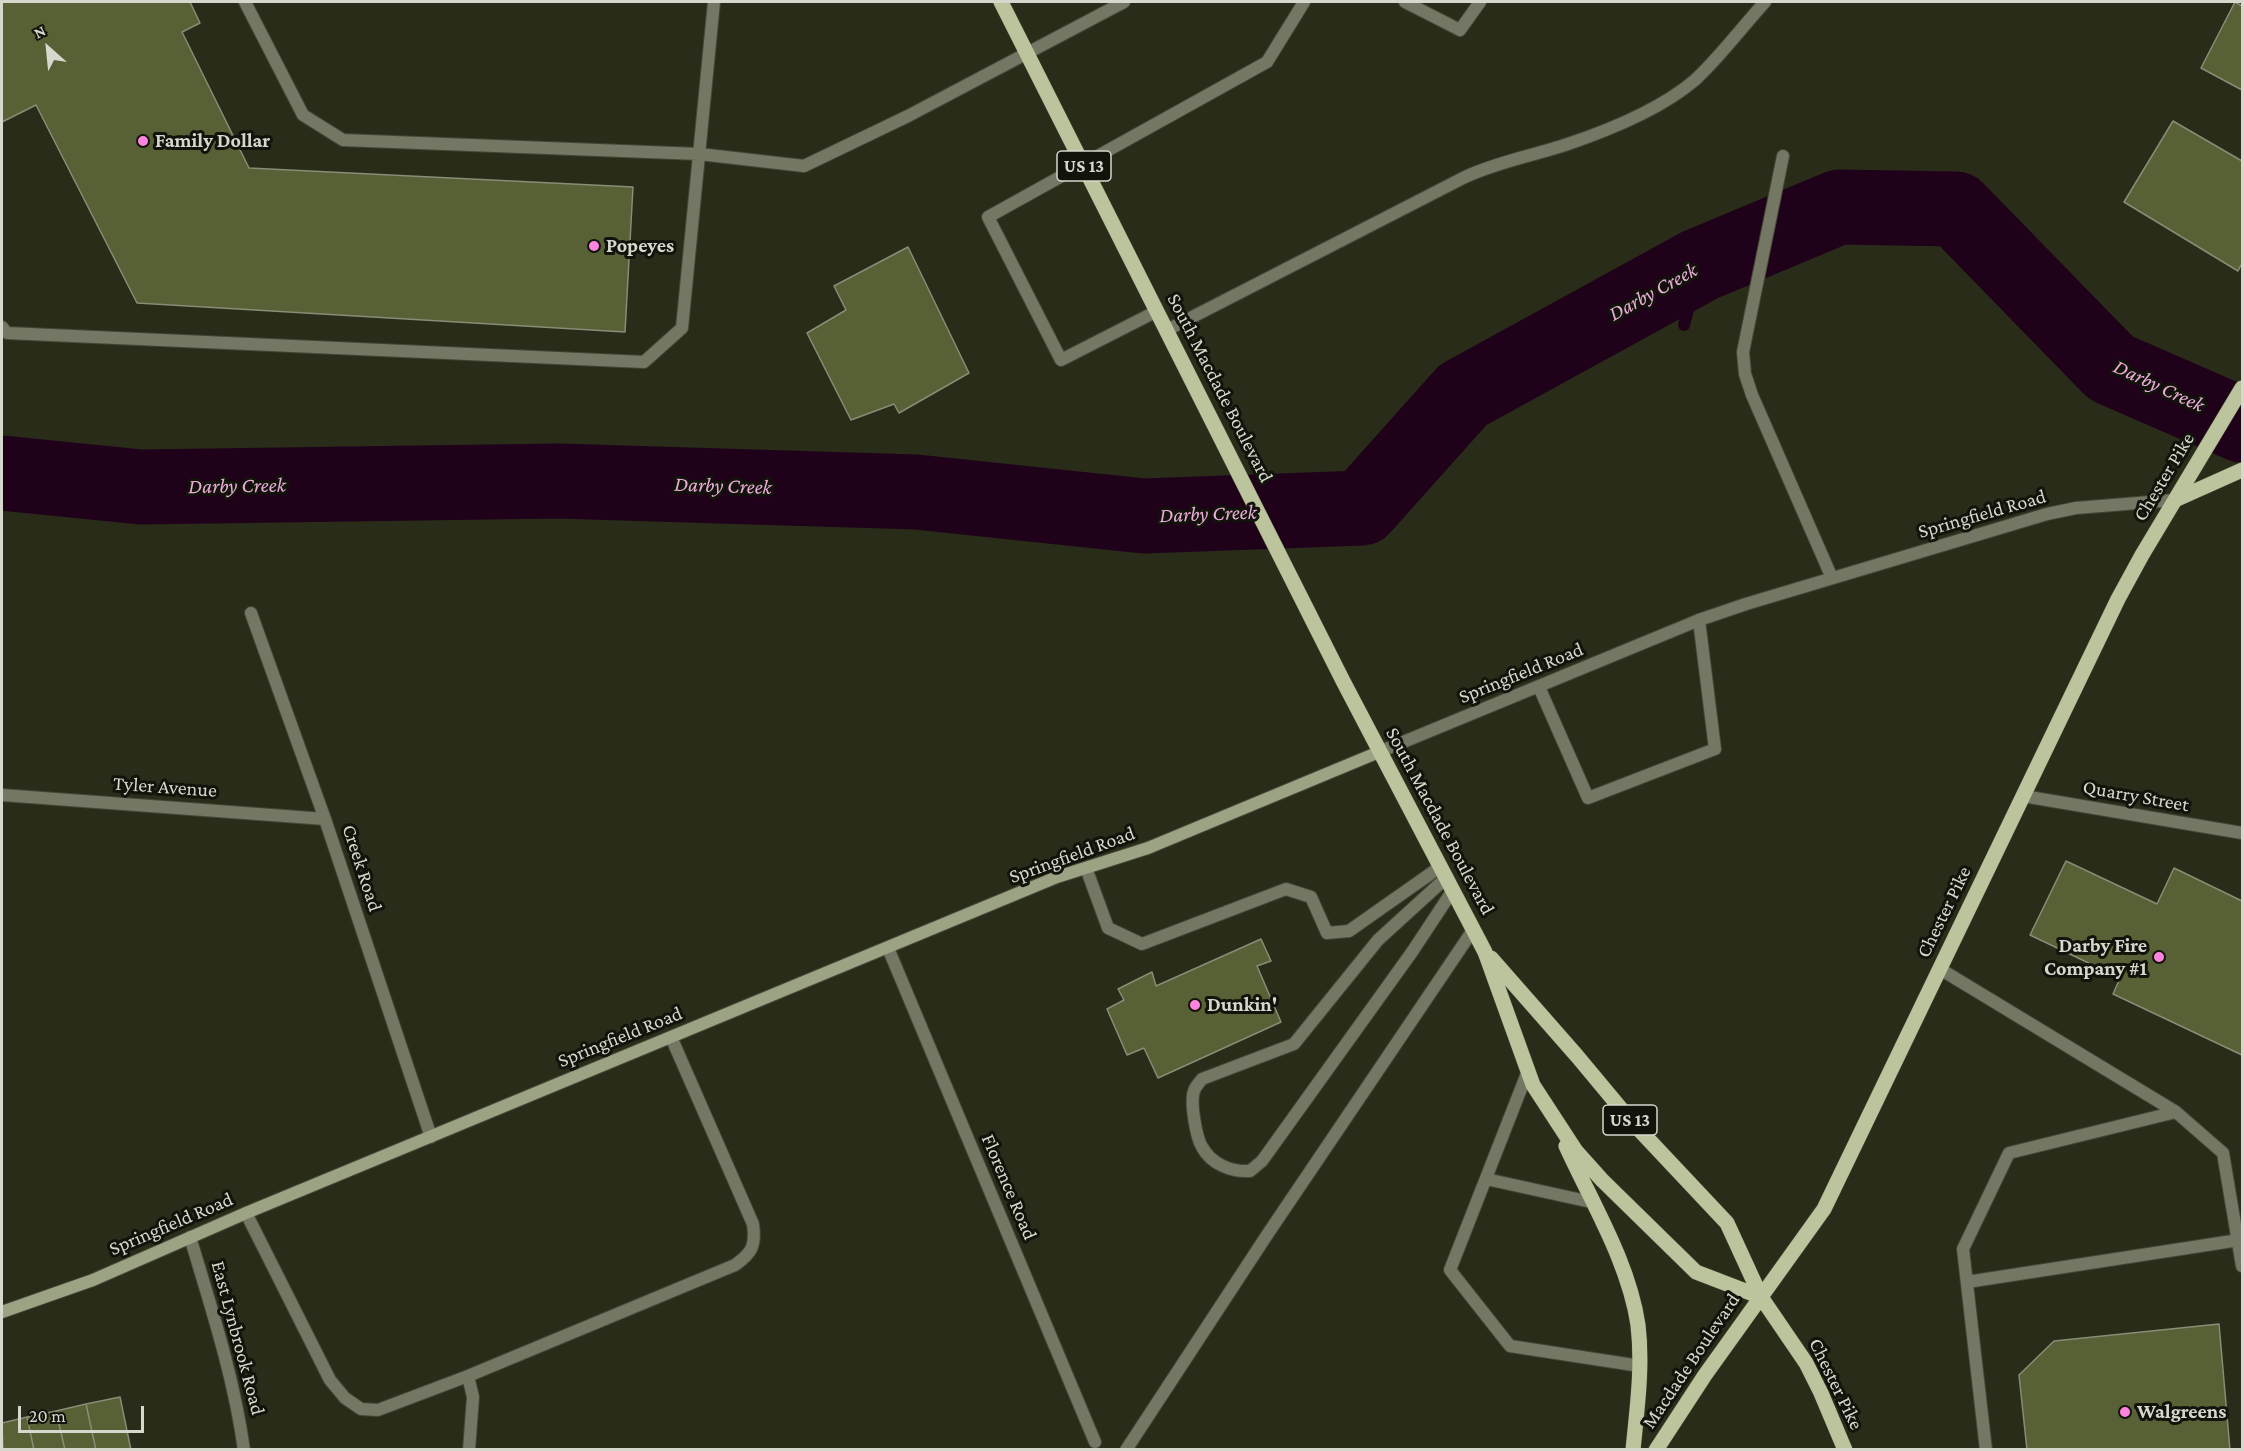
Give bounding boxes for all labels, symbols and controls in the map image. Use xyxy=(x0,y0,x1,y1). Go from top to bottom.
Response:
north arrow xyxy=(18,18,78,78)
text: N xyxy=(31,21,48,42)
place label: Family Dollar xyxy=(155,129,270,153)
marker: Family Dollar xyxy=(136,134,150,148)
road number: US 13 xyxy=(1057,151,1111,181)
place label: Popeyes xyxy=(606,234,674,258)
marker: Popeyes xyxy=(587,239,601,253)
water label: Darby Creek xyxy=(1604,257,1702,327)
street label: South Macdade Boulevard xyxy=(1162,289,1278,487)
water label: Darby Creek xyxy=(2109,354,2209,418)
street label: Chester Pike xyxy=(2128,428,2200,526)
water label: Darby Creek xyxy=(674,472,772,500)
water label: Darby Creek xyxy=(188,473,286,499)
street label: Springfield Road xyxy=(1915,484,2049,544)
water label: Darby Creek xyxy=(1159,500,1257,528)
street label: Springfield Road xyxy=(1455,637,1587,709)
street label: South Macdade Boulevard xyxy=(1380,723,1500,919)
street label: Tyler Avenue xyxy=(112,771,218,803)
street label: Quarry Street xyxy=(2081,775,2191,817)
street label: Springfield Road xyxy=(1006,821,1138,889)
street label: Creek Road xyxy=(337,822,387,914)
street label: Chester Pike xyxy=(1912,862,1976,962)
place label: Darby Fire Company #1 xyxy=(2044,934,2147,981)
marker: Darby Fire Company #1 xyxy=(2152,950,2166,964)
place label: Dunkin' xyxy=(1207,993,1277,1017)
marker: Dunkin' xyxy=(1188,998,1202,1012)
street label: Springfield Road xyxy=(554,1001,686,1073)
road number: US 13 xyxy=(1603,1105,1657,1135)
street label: Florence Road xyxy=(976,1131,1042,1243)
street label: Springfield Road xyxy=(105,1187,237,1261)
street label: East Lynbrook Road xyxy=(206,1258,270,1418)
street label: Macdade Boulevard xyxy=(1637,1289,1745,1433)
street label: Chester Pike xyxy=(1804,1334,1868,1434)
scale bar xyxy=(21,1394,147,1432)
place label: Walgreens xyxy=(2137,1400,2226,1424)
marker: Walgreens xyxy=(2118,1405,2132,1419)
text: 20 m xyxy=(29,1406,66,1426)

